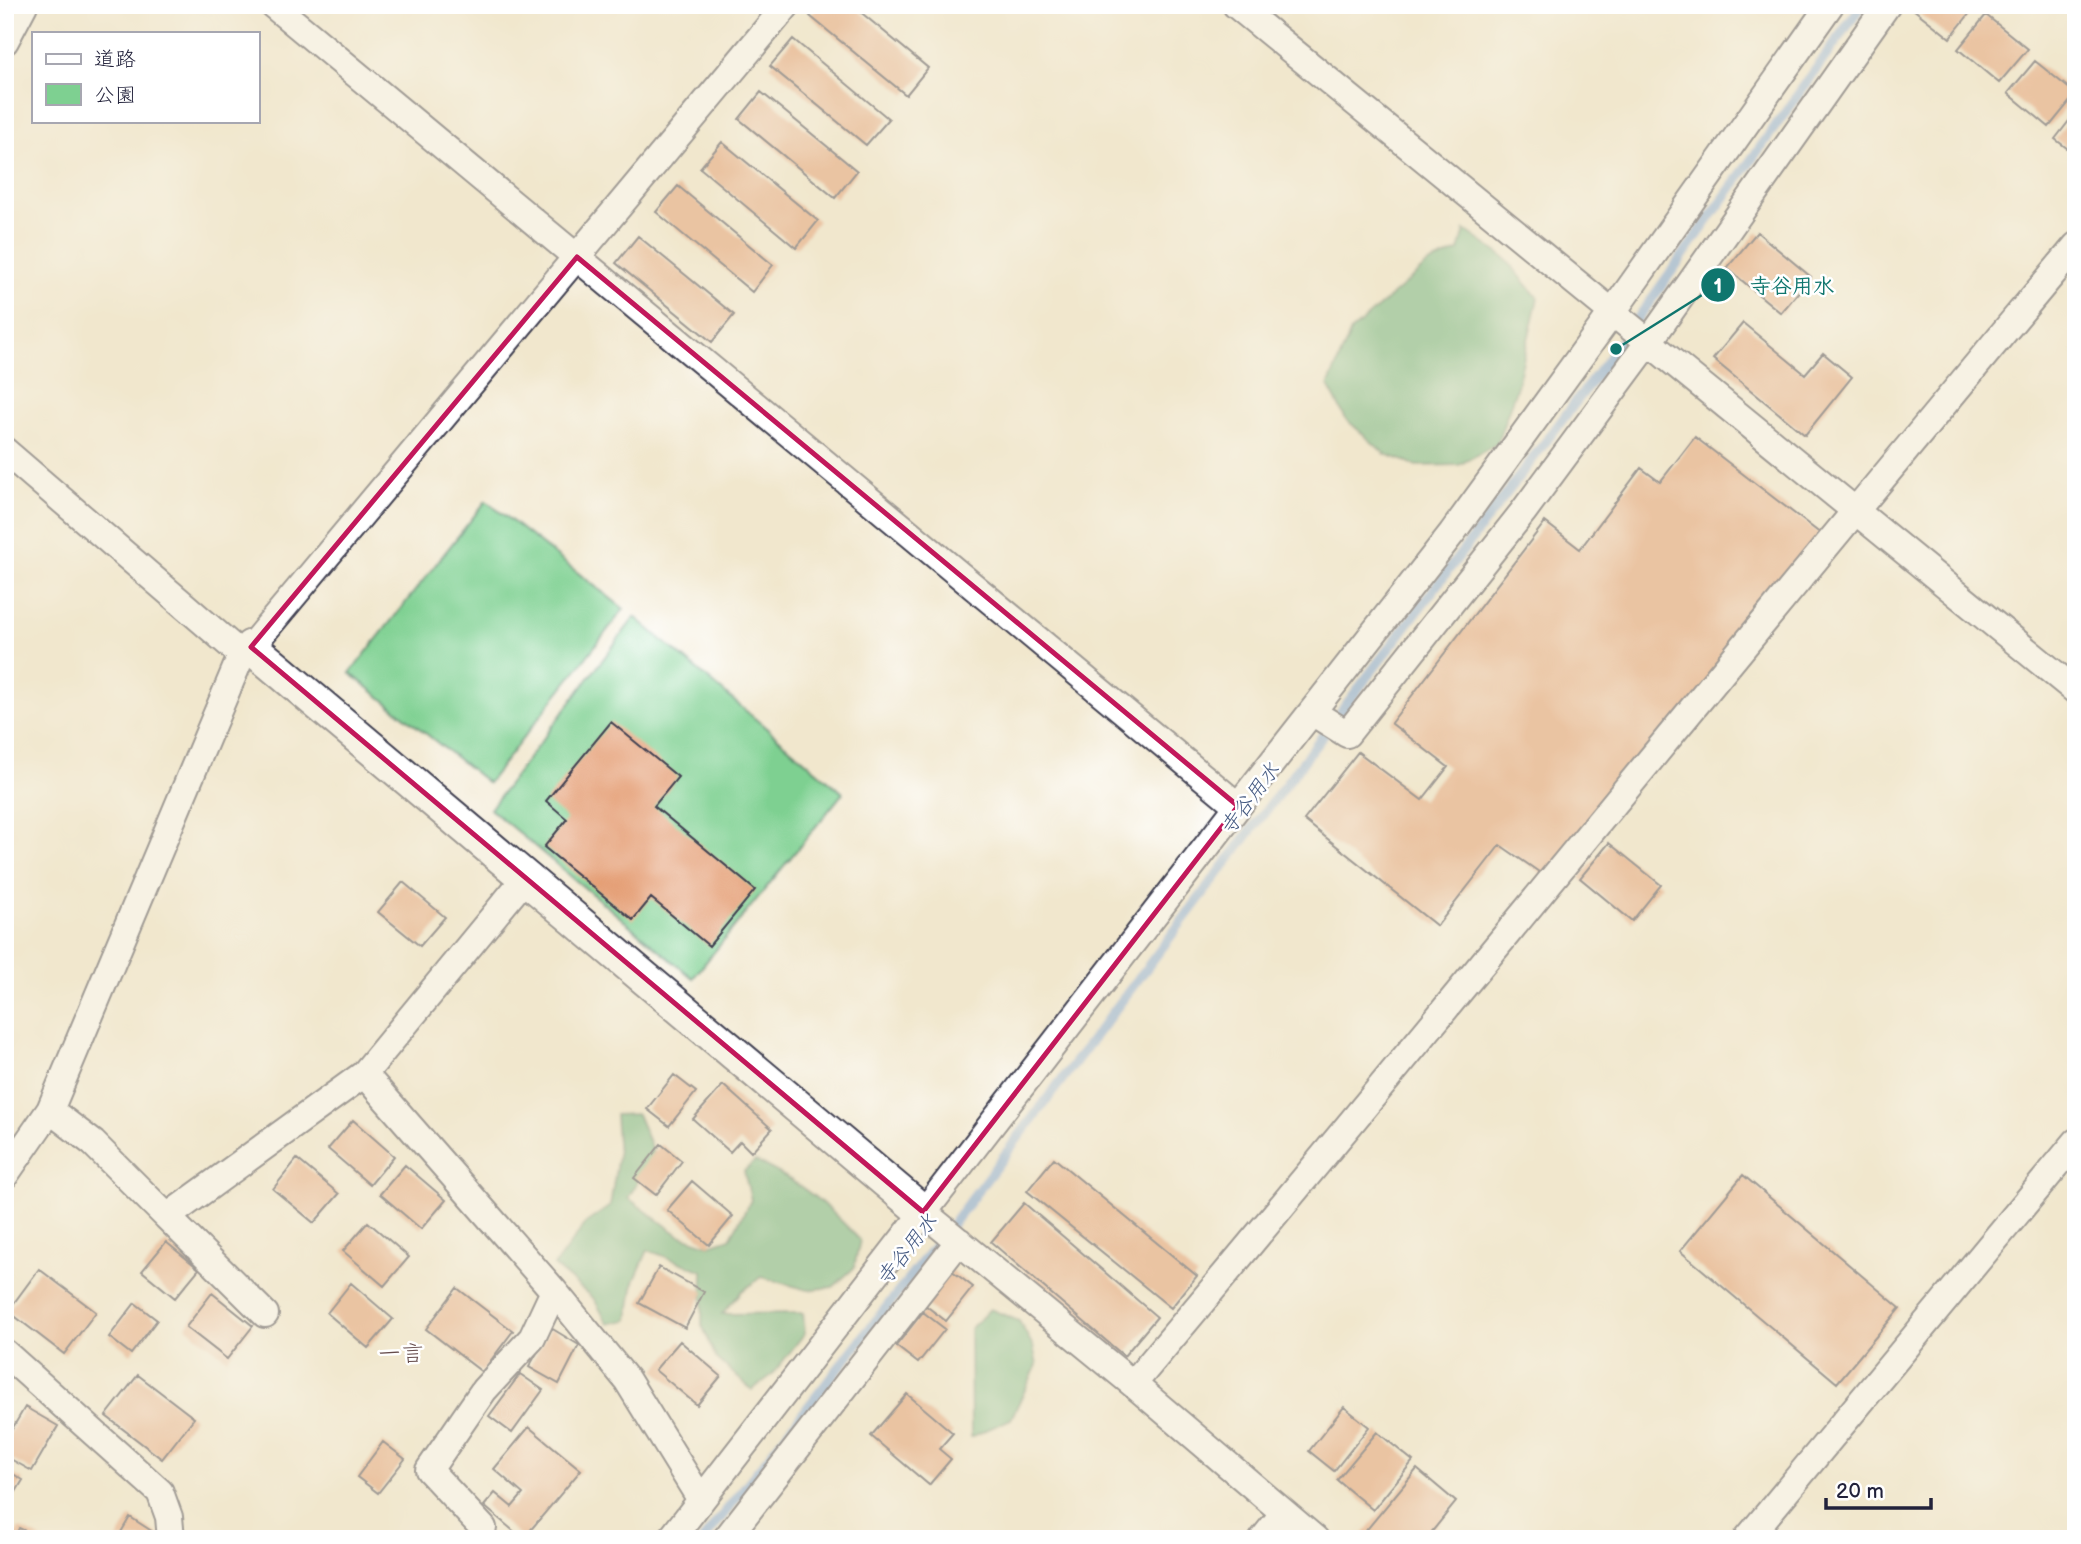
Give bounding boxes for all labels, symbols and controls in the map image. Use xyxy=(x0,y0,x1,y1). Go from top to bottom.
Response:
legend xyxy=(32,32,259,122)
text: 道路 xyxy=(94,47,136,72)
text: 公園 xyxy=(94,83,136,108)
callout: 寺谷用水 xyxy=(1701,264,1848,306)
text: 1 xyxy=(1714,274,1722,299)
text: 寺谷用水 xyxy=(1750,274,1834,299)
water label: 寺谷用水 xyxy=(1215,758,1285,840)
water label: 寺谷用水 xyxy=(871,1209,943,1291)
district label: 一言 xyxy=(378,1340,424,1368)
scale bar xyxy=(1826,1467,1930,1511)
text: 20 m xyxy=(1836,1479,1884,1504)

